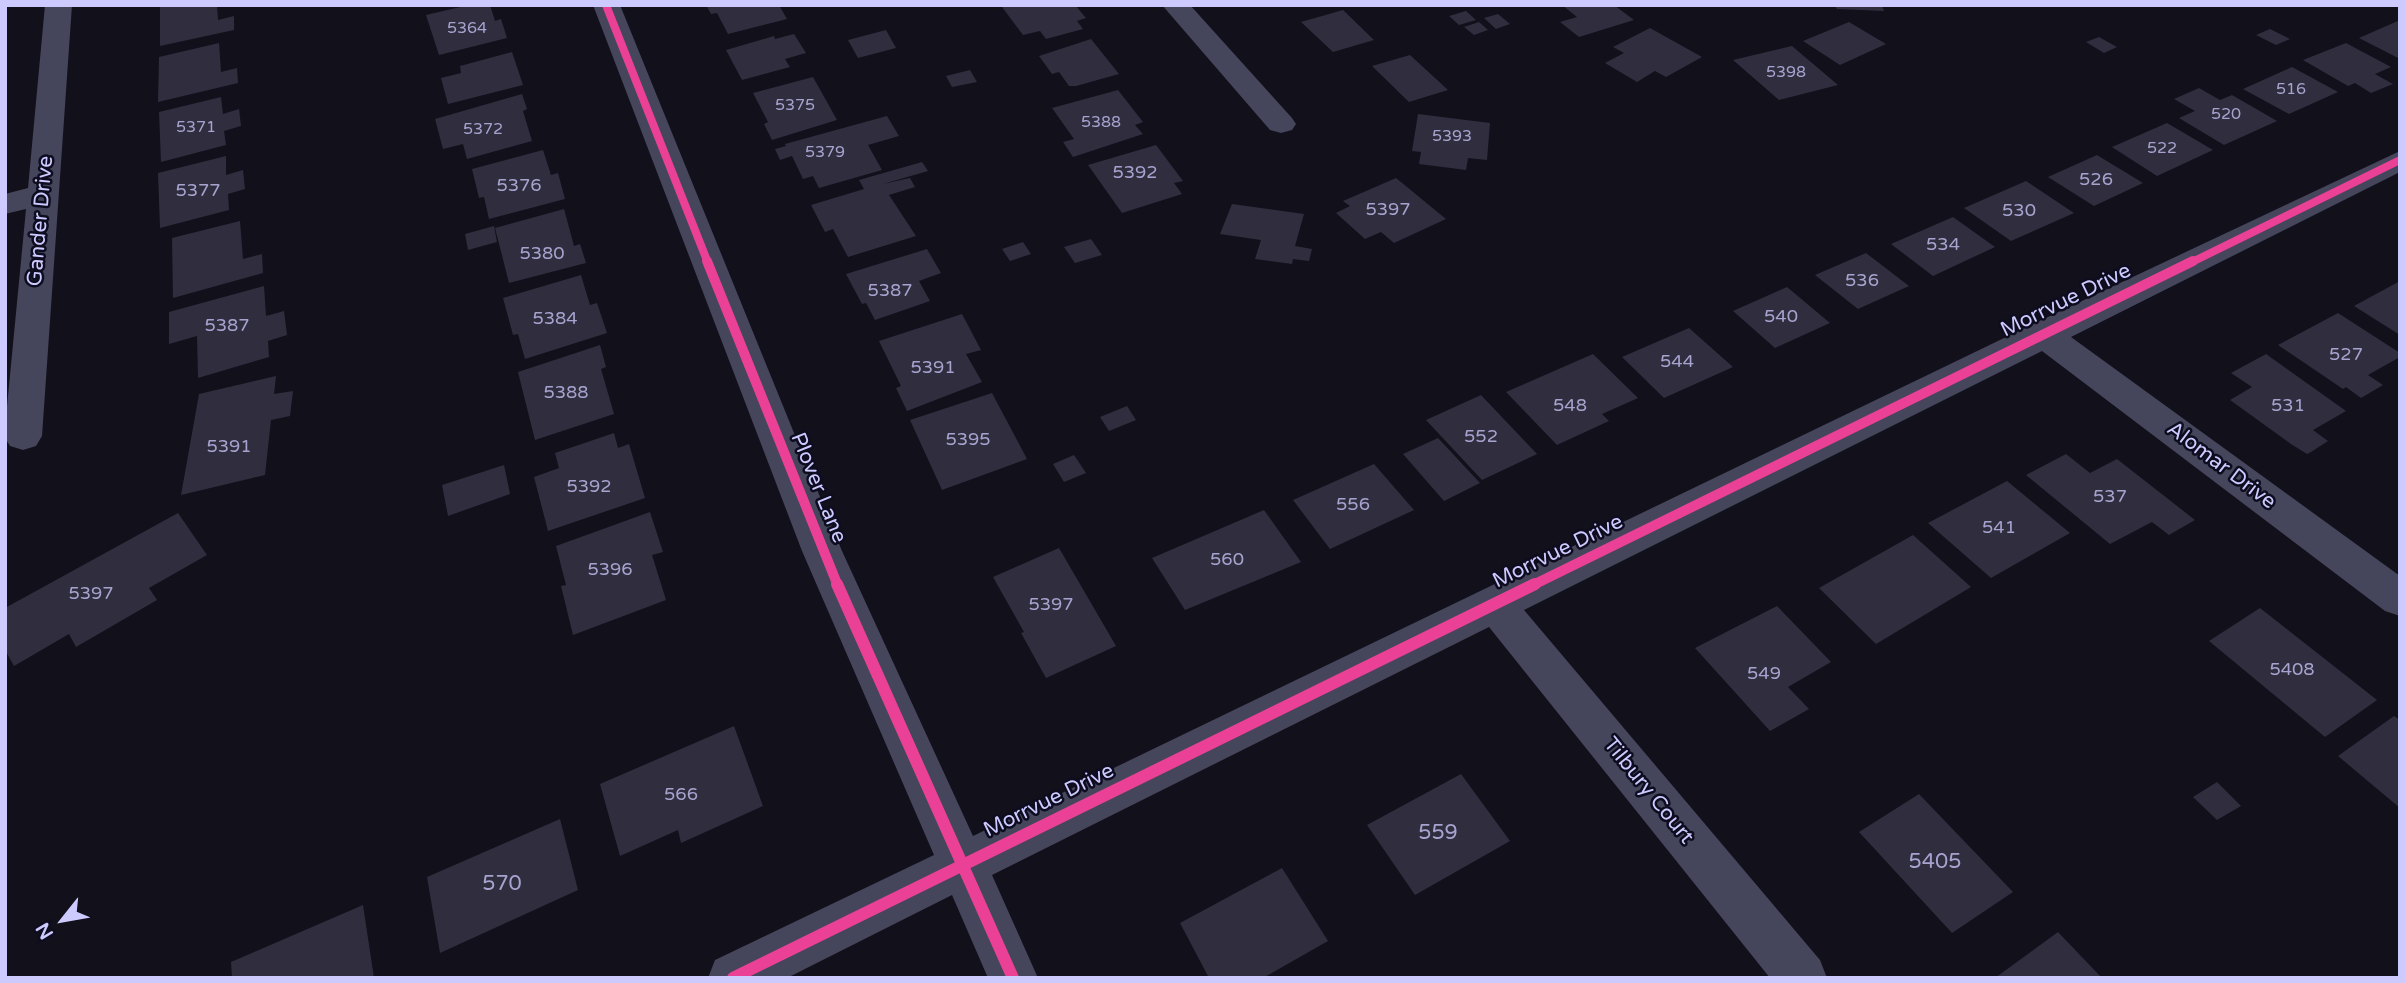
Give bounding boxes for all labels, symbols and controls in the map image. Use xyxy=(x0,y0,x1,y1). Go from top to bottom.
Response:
house number: 5364 xyxy=(447,19,487,39)
house number: 5398 xyxy=(1766,63,1806,83)
house number: 516 xyxy=(2276,80,2306,100)
house number: 5375 xyxy=(775,96,815,116)
house number: 520 xyxy=(2211,105,2241,125)
house number: 5388 xyxy=(1081,113,1121,133)
house number: 5371 xyxy=(176,118,216,138)
house number: 5372 xyxy=(463,120,503,140)
house number: 5393 xyxy=(1432,127,1472,147)
house number: 522 xyxy=(2147,139,2177,159)
house number: 5379 xyxy=(805,143,845,163)
street label: Gander Drive xyxy=(23,155,59,287)
house number: 5392 xyxy=(1112,162,1158,184)
house number: 526 xyxy=(2079,169,2113,191)
house number: 5376 xyxy=(496,175,542,197)
house number: 5377 xyxy=(175,180,221,202)
house number: 5397 xyxy=(1365,199,1411,221)
house number: 530 xyxy=(2002,200,2036,222)
house number: 534 xyxy=(1926,234,1960,256)
house number: 5380 xyxy=(519,243,565,265)
street label: Morrvue Drive xyxy=(1997,259,2135,343)
house number: 536 xyxy=(1845,270,1879,292)
house number: 5387 xyxy=(867,280,913,302)
house number: 540 xyxy=(1764,306,1798,328)
house number: 5384 xyxy=(532,308,578,330)
house number: 5387 xyxy=(204,315,250,337)
house number: 527 xyxy=(2329,344,2363,366)
house number: 544 xyxy=(1660,351,1694,373)
house number: 5391 xyxy=(910,357,956,379)
house number: 5388 xyxy=(543,382,589,404)
house number: 548 xyxy=(1553,395,1587,417)
house number: 531 xyxy=(2271,395,2305,417)
street label: Alomar Drive xyxy=(2162,417,2280,515)
house number: 552 xyxy=(1464,426,1498,448)
street label: Plover Lane xyxy=(784,429,852,547)
house number: 5395 xyxy=(945,429,991,451)
house number: 5391 xyxy=(206,436,252,458)
house number: 5392 xyxy=(566,476,612,498)
house number: 537 xyxy=(2093,486,2127,508)
house number: 556 xyxy=(1336,494,1370,516)
street label: Morrvue Drive xyxy=(1489,510,1627,594)
house number: 541 xyxy=(1982,517,2016,539)
house number: 560 xyxy=(1210,549,1244,571)
house number: 5396 xyxy=(587,559,633,581)
house number: 5397 xyxy=(68,583,114,605)
house number: 5397 xyxy=(1028,594,1074,616)
house number: 5408 xyxy=(2269,659,2315,681)
house number: 549 xyxy=(1747,663,1781,685)
street label: Tilbury Court xyxy=(1597,733,1699,849)
street label: Morrvue Drive xyxy=(980,759,1118,843)
house number: 566 xyxy=(664,784,698,806)
house number: 559 xyxy=(1418,820,1458,846)
house number: 5405 xyxy=(1909,849,1961,875)
house number: 570 xyxy=(482,871,522,897)
north arrow xyxy=(28,885,98,955)
text: N xyxy=(32,919,58,943)

